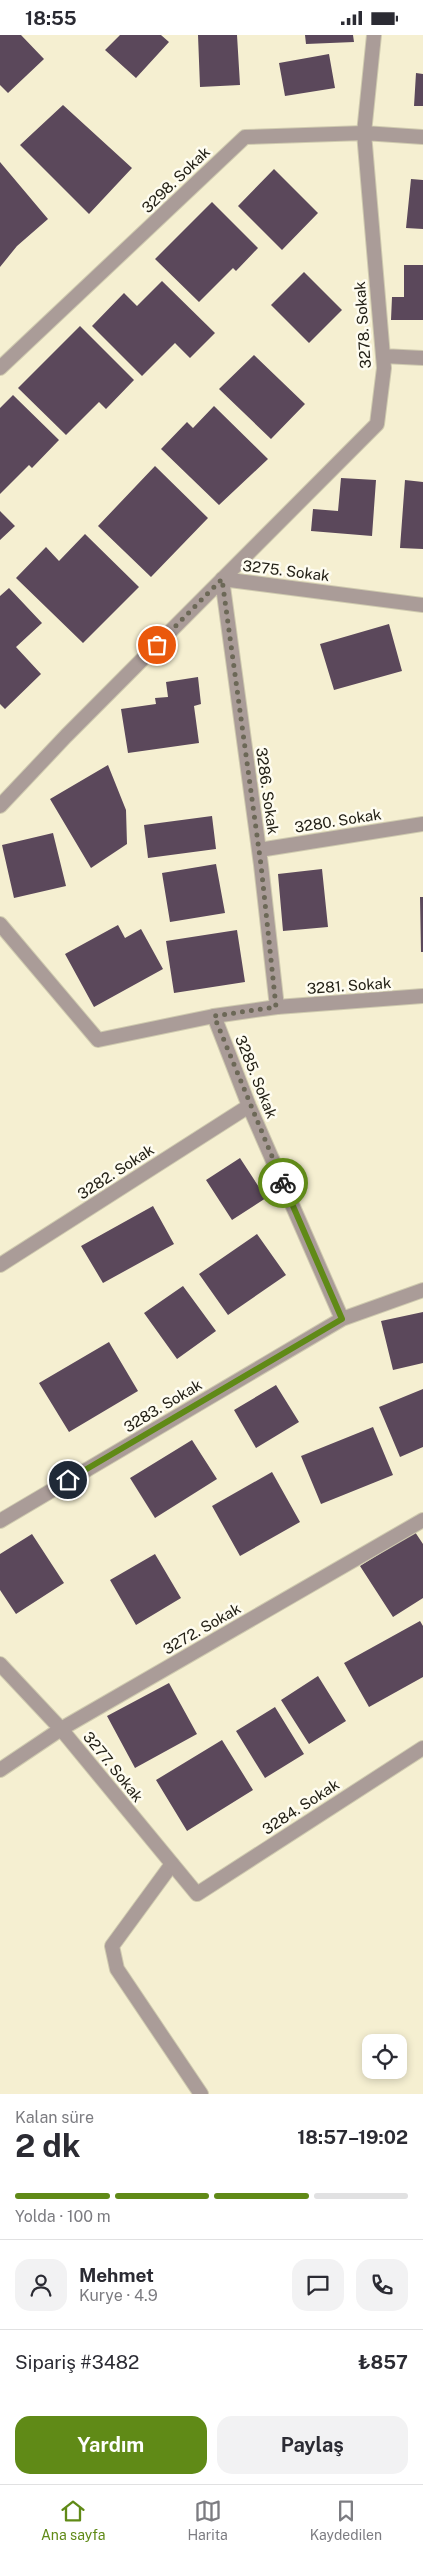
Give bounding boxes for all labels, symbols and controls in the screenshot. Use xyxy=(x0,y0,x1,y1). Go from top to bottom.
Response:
text: 18:55 xyxy=(25,7,77,29)
street label: 3298. Sokak xyxy=(138,143,213,216)
street label: 3278. Sokak xyxy=(351,281,374,369)
street label: 3275. Sokak xyxy=(242,557,330,584)
pin xyxy=(136,624,178,666)
icon: bag xyxy=(143,631,171,659)
street label: 3286. Sokak xyxy=(253,746,282,836)
street label: 3280. Sokak xyxy=(293,805,383,836)
street label: 3281. Sokak xyxy=(306,974,392,997)
street label: 3285. Sokak xyxy=(232,1033,281,1121)
street label: 3282. Sokak xyxy=(74,1141,157,1203)
courier xyxy=(258,1158,308,1208)
icon: bike xyxy=(269,1169,297,1197)
street label: 3283. Sokak xyxy=(121,1376,205,1435)
pin xyxy=(47,1459,89,1501)
icon: home xyxy=(54,1466,82,1494)
street label: 3272. Sokak xyxy=(160,1599,244,1658)
street label: 3277. Sokak xyxy=(80,1728,147,1805)
street label: 3284. Sokak xyxy=(259,1776,342,1838)
map controls xyxy=(362,2034,407,2079)
button: locate xyxy=(362,2034,407,2079)
text: Kalan süre xyxy=(15,2108,94,2127)
text: 18:57–19:02 xyxy=(297,2126,408,2148)
text: 2 dk xyxy=(15,2127,80,2164)
text: Yolda · 100 m xyxy=(15,2207,111,2226)
button: person xyxy=(15,2259,67,2311)
button: chat xyxy=(292,2259,344,2311)
button: phone xyxy=(356,2259,408,2311)
text: Mehmet xyxy=(79,2264,154,2286)
text: Kurye · 4.9 xyxy=(79,2286,158,2305)
text: Sipariş #3482 xyxy=(15,2351,139,2373)
text: ₺857 xyxy=(358,2351,408,2373)
button: Yardım xyxy=(15,2416,207,2474)
button: Paylaş xyxy=(217,2416,408,2474)
tab: Ana sayfa xyxy=(41,2497,106,2543)
tab: Harita xyxy=(187,2497,228,2543)
tab: Kaydedilen xyxy=(310,2497,382,2543)

